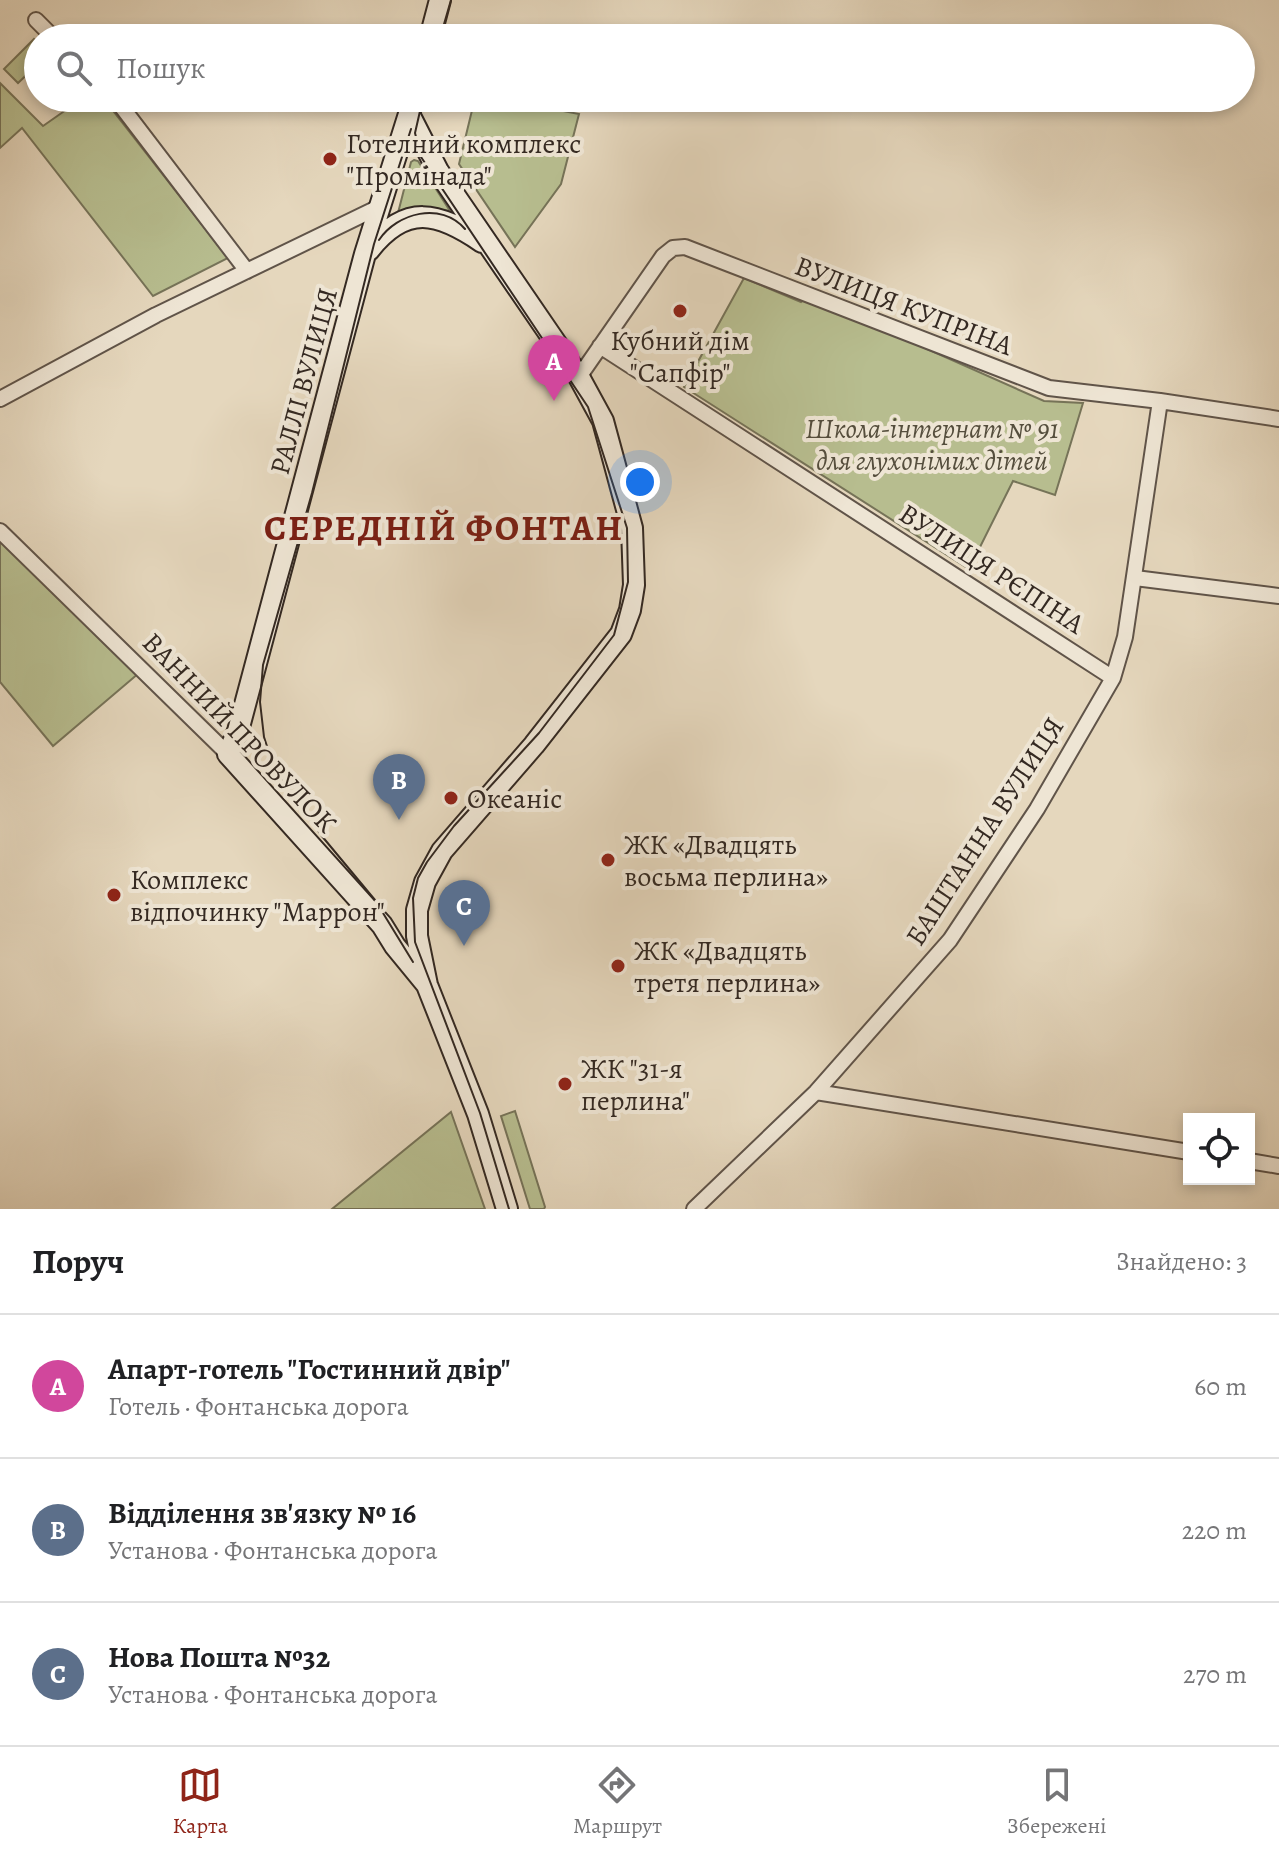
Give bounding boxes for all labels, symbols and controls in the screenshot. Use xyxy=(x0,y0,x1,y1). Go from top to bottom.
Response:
search box xyxy=(24,24,1255,112)
icon: search xyxy=(52,46,96,90)
text: Пошук xyxy=(116,48,206,88)
place label: Готелний комплекс "Промінада" xyxy=(346,125,581,195)
marker: Готелний комплекс "Промінада" xyxy=(321,150,339,168)
street label: ВУЛИЦЯ КУПРІНА xyxy=(789,247,1019,365)
street label: РАЛЛІ ВУЛИЦЯ xyxy=(261,284,347,479)
marker: Кубний дім "Сапфір" xyxy=(671,302,689,320)
place label: Кубний дім "Сапфір" xyxy=(610,322,750,392)
pin: A xyxy=(528,335,580,401)
park label: Школа-інтернат № 91 для глухонімих дітей xyxy=(805,410,1059,480)
your location xyxy=(620,462,660,502)
street label: ВУЛИЦЯ РЄПІНА xyxy=(892,495,1092,643)
district label: СЕРЕДНІЙ ФОНТАН xyxy=(264,503,624,552)
street label: ВАННИЙ ПРОВУЛОК xyxy=(134,624,345,841)
street label: БАШТАННА ВУЛИЦЯ xyxy=(897,710,1073,953)
pin: B xyxy=(373,754,425,820)
place label: Океаніс xyxy=(467,780,562,818)
marker: Океаніс xyxy=(442,789,460,807)
place label: ЖК «Двадцять восьма перлина» xyxy=(624,826,828,896)
marker: ЖК «Двадцять восьма перлина» xyxy=(599,851,617,869)
place label: Комплекс відпочинку "Маррон" xyxy=(130,861,385,931)
pin: C xyxy=(438,880,490,946)
marker: Комплекс відпочинку "Маррон" xyxy=(105,886,123,904)
place label: ЖК «Двадцять третя перлина» xyxy=(634,932,820,1002)
marker: ЖК «Двадцять третя перлина» xyxy=(609,957,627,975)
place label: ЖК "31-я перлина" xyxy=(581,1050,690,1120)
marker: ЖК "31-я перлина" xyxy=(556,1075,574,1093)
map controls xyxy=(1183,1113,1255,1185)
button: locate xyxy=(1183,1113,1255,1185)
text: Поруч xyxy=(32,1238,124,1285)
text: Знайдено: 3 xyxy=(1116,1244,1247,1279)
text: Апарт-готель "Гостинний двір" xyxy=(108,1349,510,1389)
text: A xyxy=(50,1369,66,1404)
text: 60 m xyxy=(1194,1369,1247,1404)
text: Готель · Фонтанська дорога xyxy=(108,1389,409,1424)
text: Відділення зв'язку № 16 xyxy=(108,1493,416,1533)
text: B xyxy=(50,1513,66,1548)
text: 220 m xyxy=(1182,1513,1247,1548)
text: Установа · Фонтанська дорога xyxy=(108,1533,438,1568)
text: Нова Пошта №32 xyxy=(108,1637,330,1677)
text: C xyxy=(50,1657,66,1692)
text: 270 m xyxy=(1183,1657,1247,1692)
text: Установа · Фонтанська дорога xyxy=(108,1677,438,1712)
tab: Карта xyxy=(172,1763,228,1841)
tab: Маршрут xyxy=(573,1763,662,1841)
tab: Збережені xyxy=(1007,1763,1106,1841)

